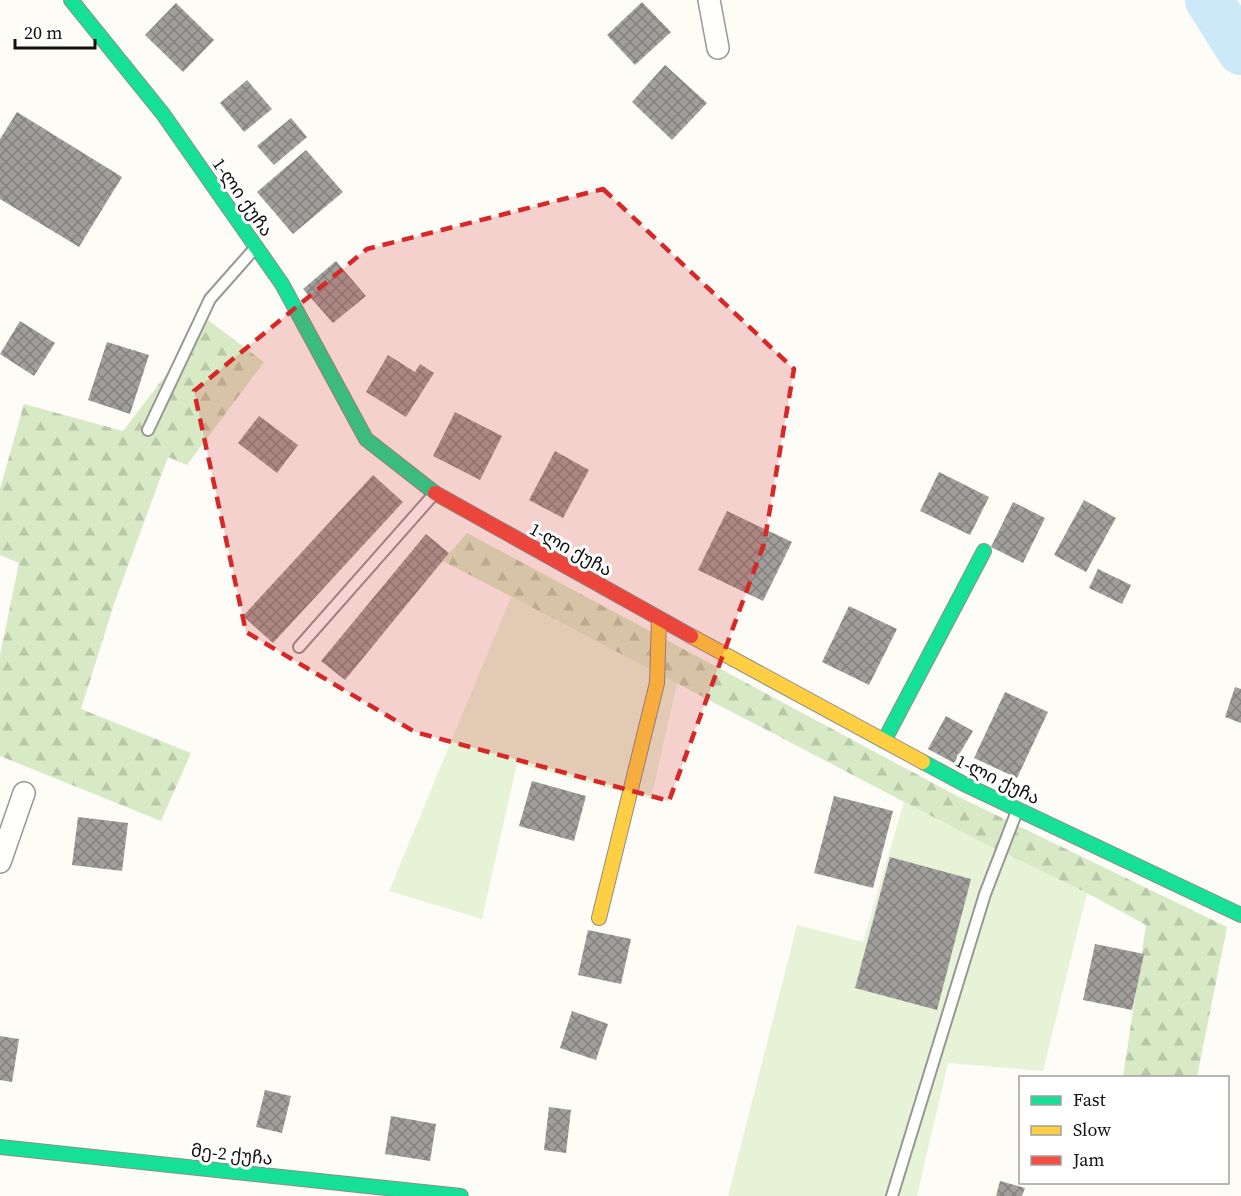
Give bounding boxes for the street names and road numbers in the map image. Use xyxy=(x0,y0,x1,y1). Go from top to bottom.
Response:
street label: 1-ლი ქუჩა xyxy=(207,153,279,241)
street label: 1-ლი ქუჩა xyxy=(525,516,617,582)
street label: 1-ლი ქუჩა xyxy=(952,748,1044,810)
street label: მე-2 ქუჩა xyxy=(190,1137,274,1171)

